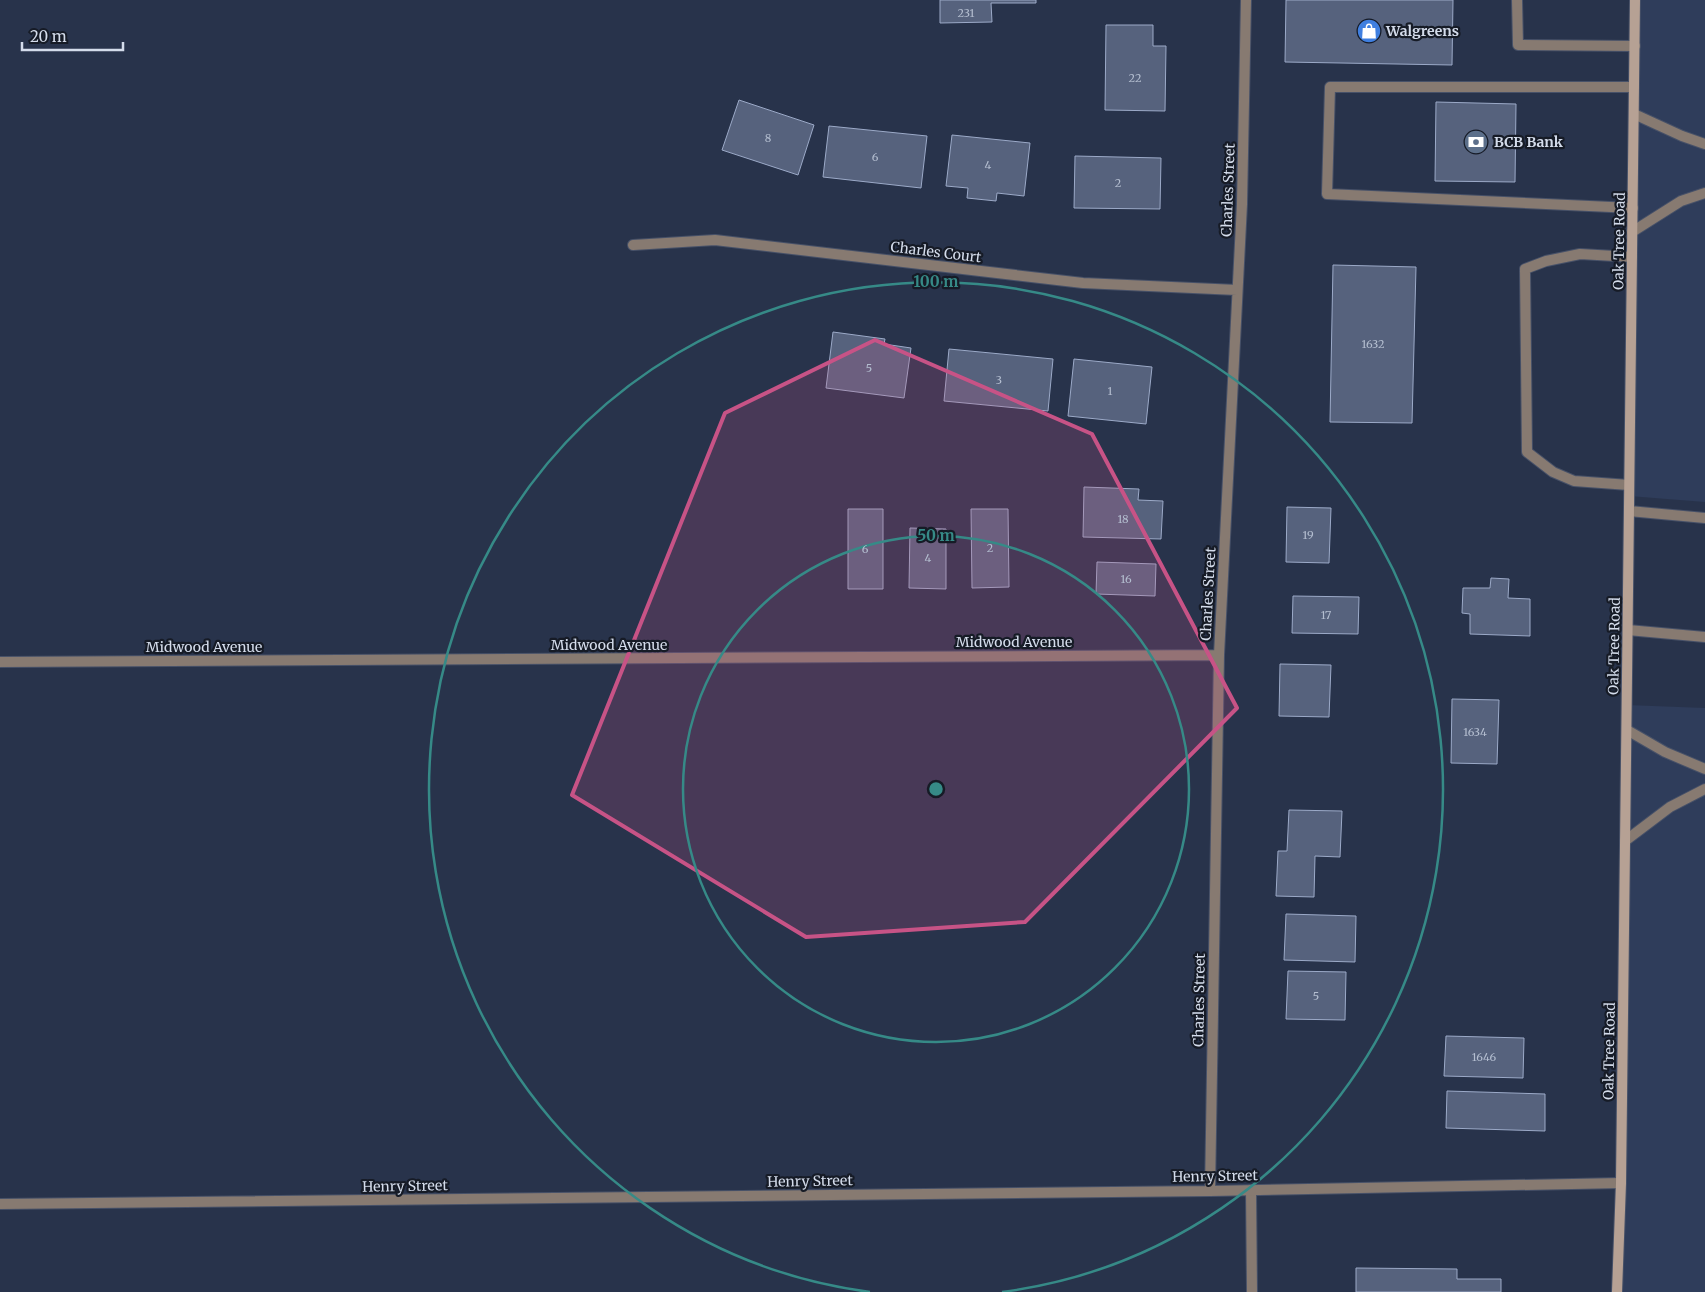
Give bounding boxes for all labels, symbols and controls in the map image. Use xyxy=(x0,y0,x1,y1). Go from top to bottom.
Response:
house number: 231 xyxy=(958,6,974,20)
shop icon: Walgreens xyxy=(1356,18,1382,44)
scale bar xyxy=(22,20,124,52)
place label: Walgreens xyxy=(1385,22,1459,40)
text: 20 m xyxy=(30,27,67,46)
house number: 22 xyxy=(1129,71,1141,85)
bank icon: BCB Bank xyxy=(1463,129,1489,155)
house number: 8 xyxy=(765,131,772,145)
place label: BCB Bank xyxy=(1494,133,1564,151)
street label: Charles Street xyxy=(1217,142,1239,237)
house number: 6 xyxy=(872,150,879,164)
house number: 4 xyxy=(985,158,992,172)
house number: 2 xyxy=(1115,176,1121,190)
street label: Oak Tree Road xyxy=(1609,191,1629,290)
street label: Charles Court xyxy=(890,237,983,267)
text: 100 m xyxy=(914,272,958,291)
house number: 1632 xyxy=(1362,337,1385,351)
house number: 5 xyxy=(866,361,872,375)
house number: 3 xyxy=(996,373,1002,387)
house number: 1 xyxy=(1108,384,1113,398)
house number: 18 xyxy=(1117,512,1129,526)
text: 50 m xyxy=(917,526,955,545)
house number: 19 xyxy=(1302,528,1314,542)
house number: 2 xyxy=(987,541,993,555)
house number: 6 xyxy=(862,542,869,556)
street label: Charles Street xyxy=(1197,546,1219,641)
house number: 4 xyxy=(925,551,932,565)
house number: 16 xyxy=(1120,572,1132,586)
street label: Oak Tree Road xyxy=(1604,596,1624,695)
house number: 17 xyxy=(1321,608,1331,622)
street label: Midwood Avenue xyxy=(956,633,1072,651)
street label: Midwood Avenue xyxy=(551,636,667,654)
street label: Midwood Avenue xyxy=(146,638,262,656)
house number: 1634 xyxy=(1463,725,1487,739)
centre of rings xyxy=(927,780,945,798)
street label: Charles Street xyxy=(1189,952,1209,1047)
house number: 5 xyxy=(1313,989,1319,1003)
street label: Oak Tree Road xyxy=(1599,1001,1619,1100)
house number: 1646 xyxy=(1472,1050,1497,1064)
street label: Henry Street xyxy=(1172,1166,1258,1186)
street label: Henry Street xyxy=(767,1171,853,1191)
street label: Henry Street xyxy=(362,1176,448,1196)

